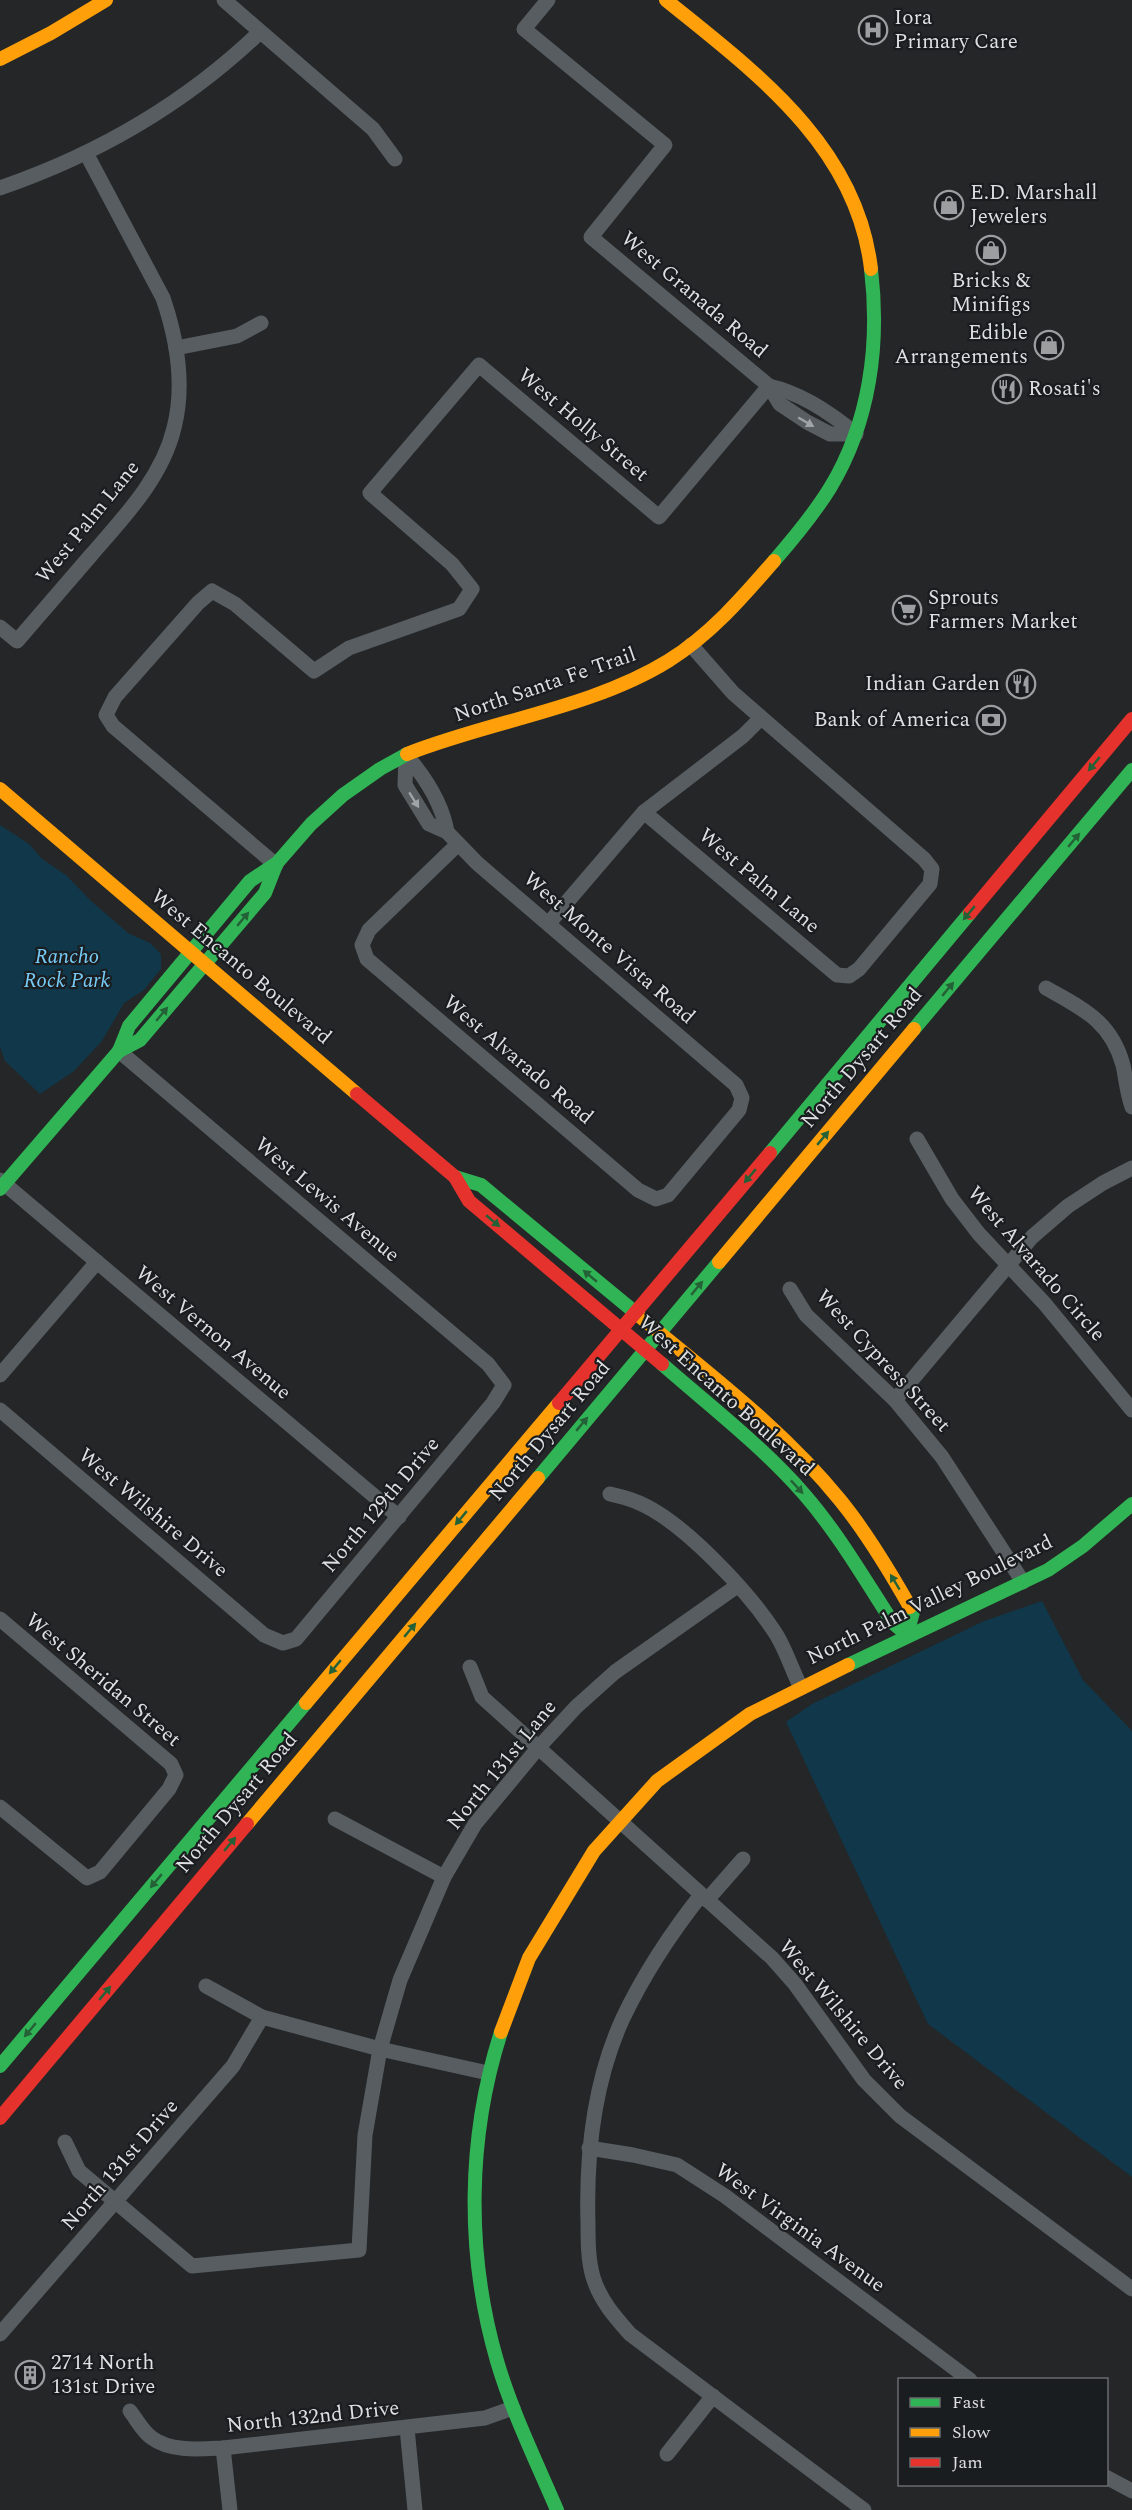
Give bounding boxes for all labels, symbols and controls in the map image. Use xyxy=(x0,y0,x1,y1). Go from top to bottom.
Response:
place label: Iora Primary Care xyxy=(894,2,1018,58)
hospital icon: Iora Primary Care xyxy=(857,14,889,46)
place label: E.D. Marshall Jewelers xyxy=(970,177,1097,233)
shop icon: E.D. Marshall Jewelers xyxy=(933,189,965,221)
street label: West Granada Road xyxy=(613,224,775,366)
shop icon: Bricks & Minifigs xyxy=(975,234,1007,266)
place label: Bricks & Minifigs xyxy=(951,265,1031,321)
place label: Edible Arrangements xyxy=(895,317,1028,373)
shop icon: Edible Arrangements xyxy=(1033,329,1065,361)
street label: West Holly Street xyxy=(510,360,656,490)
restaurant icon: Rosati's xyxy=(991,373,1023,405)
place label: Rosati's xyxy=(1028,373,1101,405)
one-way arrow xyxy=(798,417,815,427)
street label: West Palm Lane xyxy=(28,453,148,591)
place label: Sprouts Farmers Market xyxy=(928,582,1078,638)
supermarket icon: Sprouts Farmers Market xyxy=(891,594,923,626)
street label: North Santa Fe Trail xyxy=(449,639,641,731)
place label: Indian Garden xyxy=(865,668,1000,700)
restaurant icon: Indian Garden xyxy=(1005,668,1037,700)
place label: Bank of America xyxy=(814,704,971,736)
bank icon: Bank of America xyxy=(975,704,1007,736)
one-way arrow xyxy=(1088,756,1101,771)
one-way arrow xyxy=(409,792,420,808)
street label: West Palm Lane xyxy=(691,820,827,942)
one-way arrow xyxy=(1067,832,1080,848)
street label: West Monte Vista Road xyxy=(516,864,702,1032)
street label: West Encanto Boulevard xyxy=(143,881,339,1053)
one-way arrow xyxy=(963,905,976,920)
one-way arrow xyxy=(236,912,249,927)
park label: Rancho Rock Park xyxy=(24,941,111,997)
street label: North Dysart Road xyxy=(793,980,931,1136)
one-way arrow xyxy=(941,982,954,997)
street label: West Alvarado Road xyxy=(436,987,600,1133)
one-way arrow xyxy=(156,1006,169,1022)
street label: West Lewis Avenue xyxy=(247,1129,407,1271)
one-way arrow xyxy=(816,1130,829,1146)
one-way arrow xyxy=(744,1168,757,1183)
street label: West Alvarado Circle xyxy=(959,1179,1113,1349)
one-way arrow xyxy=(485,1214,500,1227)
street label: West Vernon Avenue xyxy=(128,1258,298,1408)
one-way arrow xyxy=(582,1269,598,1282)
one-way arrow xyxy=(690,1280,703,1295)
street label: West Cypress Street xyxy=(808,1282,958,1440)
street label: West Encanto Boulevard xyxy=(630,1308,822,1484)
street label: North Dysart Road xyxy=(481,1353,619,1509)
one-way arrow xyxy=(575,1417,588,1432)
street label: North 129th Drive xyxy=(314,1430,448,1580)
street label: West Wilshire Drive xyxy=(71,1440,235,1586)
one-way arrow xyxy=(790,1479,803,1494)
one-way arrow xyxy=(455,1510,468,1525)
street label: North Palm Valley Boulevard xyxy=(801,1526,1059,1674)
one-way arrow xyxy=(890,1574,901,1590)
street label: West Sheridan Street xyxy=(18,1605,188,1755)
one-way arrow xyxy=(403,1622,416,1638)
one-way arrow xyxy=(329,1659,342,1675)
street label: North 131st Lane xyxy=(439,1693,565,1837)
street label: North Dysart Road xyxy=(168,1725,306,1881)
one-way arrow xyxy=(224,1836,236,1851)
one-way arrow xyxy=(150,1873,163,1888)
street label: West Wilshire Drive xyxy=(770,1933,916,2097)
one-way arrow xyxy=(98,1986,111,2001)
one-way arrow xyxy=(24,2022,37,2038)
street label: North 131st Drive xyxy=(54,2092,186,2238)
street label: West Virginia Avenue xyxy=(708,2155,892,2301)
place label: 2714 North 131st Drive xyxy=(51,2347,155,2403)
building icon: 2714 North 131st Drive xyxy=(14,2359,46,2391)
legend xyxy=(898,2378,1108,2486)
text: Fast xyxy=(952,2389,985,2416)
street label: North 132nd Drive xyxy=(225,2392,401,2442)
text: Slow xyxy=(952,2419,991,2446)
text: Jam xyxy=(952,2449,983,2476)

